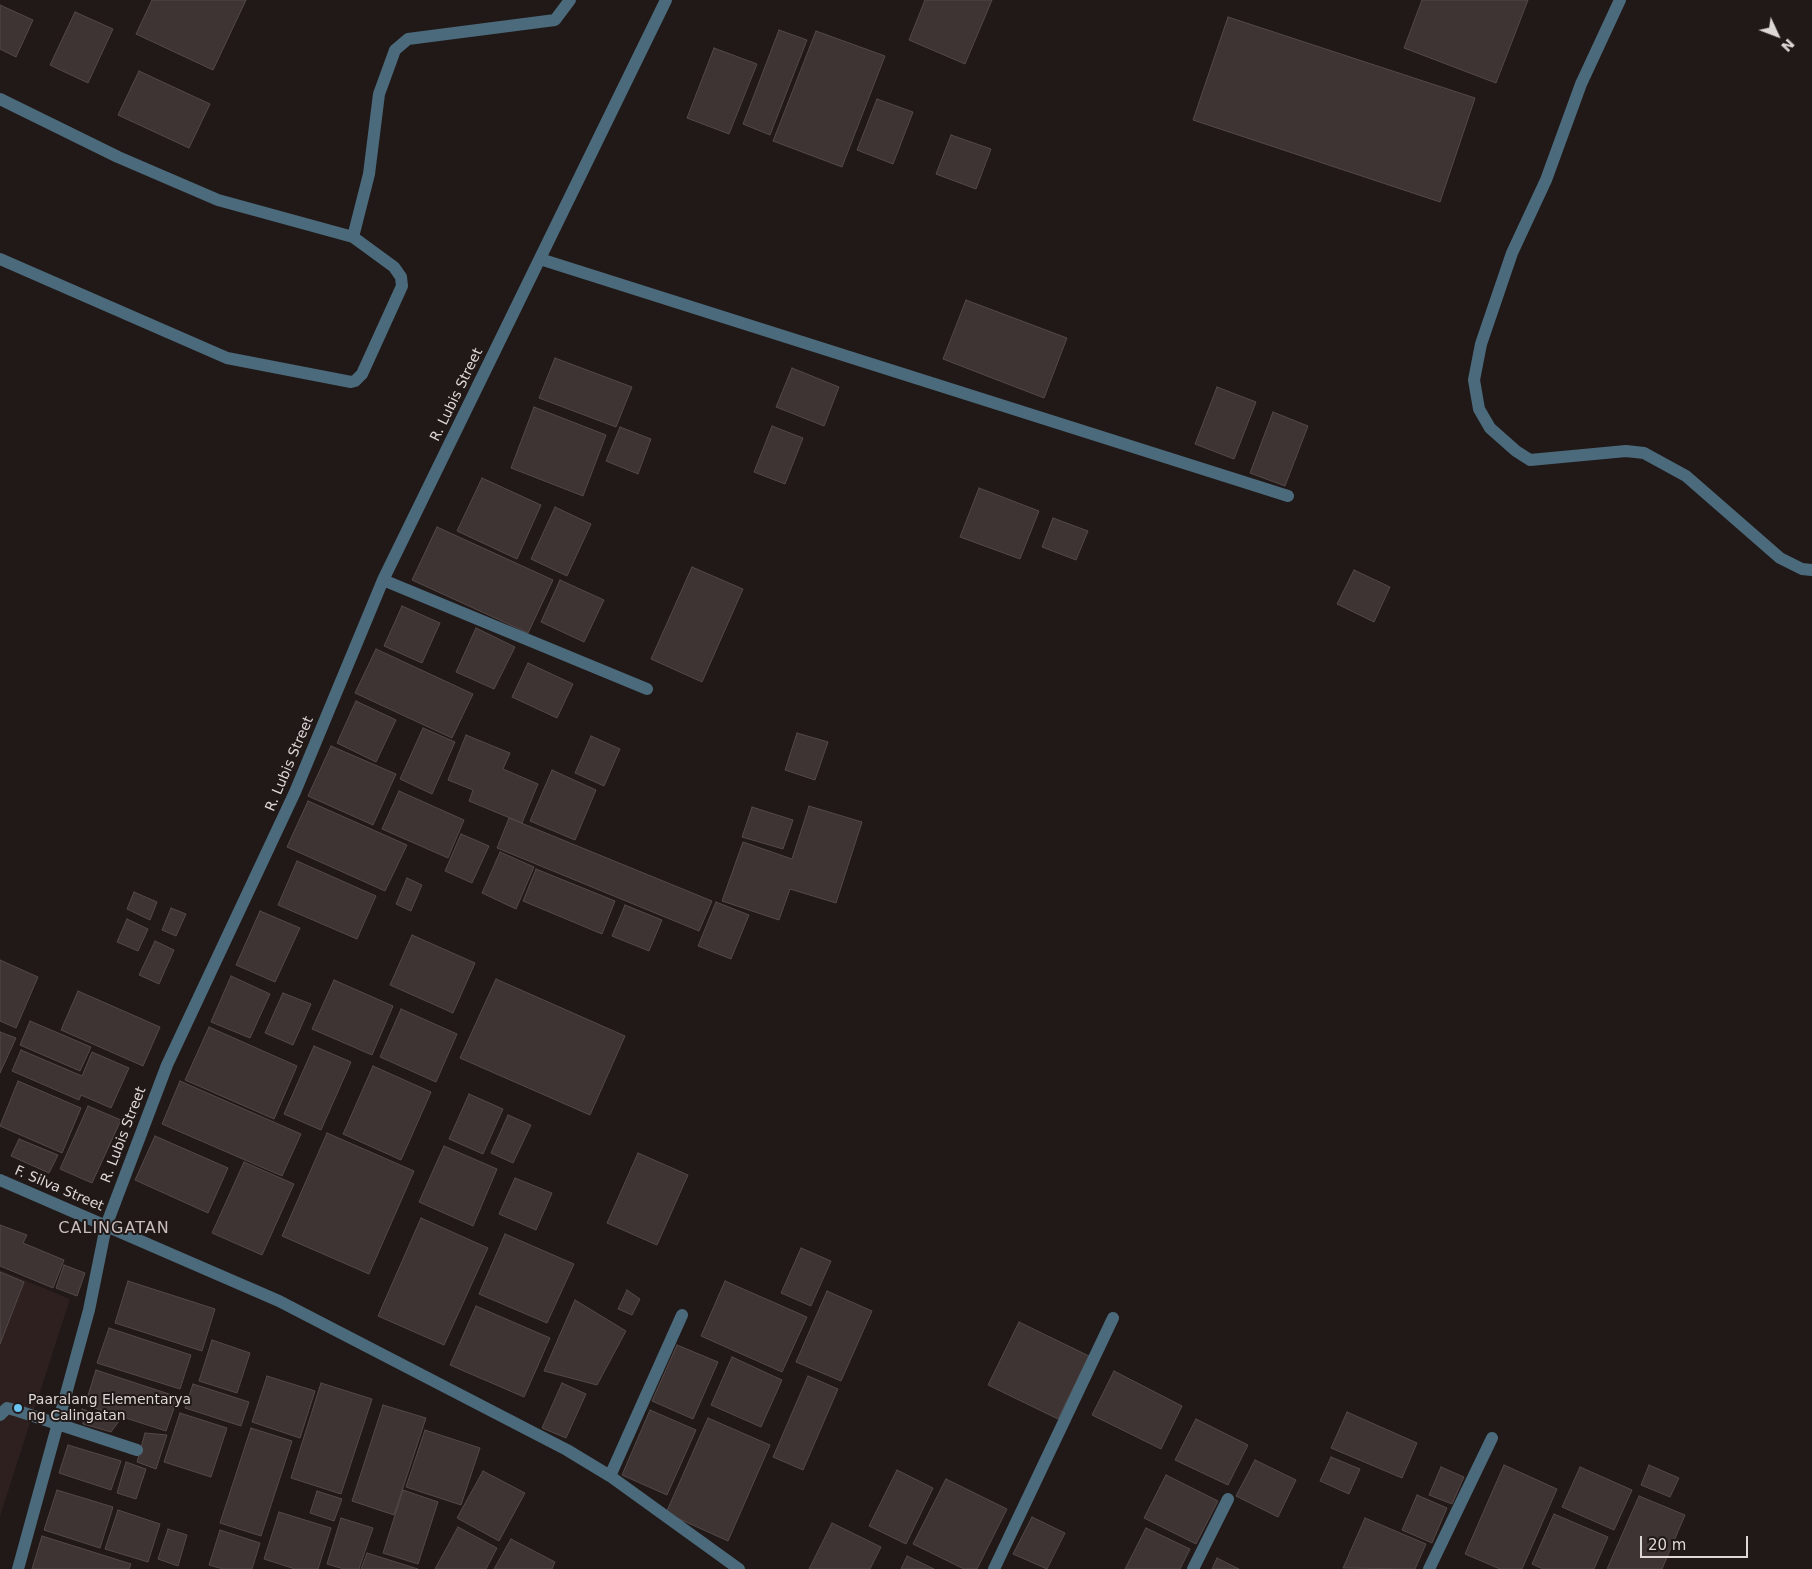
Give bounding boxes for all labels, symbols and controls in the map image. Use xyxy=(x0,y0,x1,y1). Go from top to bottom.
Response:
north arrow xyxy=(1752,10,1802,60)
text: N xyxy=(1778,35,1798,55)
street label: R. Lubis Street xyxy=(427,346,487,444)
street label: R. Lubis Street xyxy=(262,714,318,814)
street label: R. Lubis Street xyxy=(98,1085,150,1185)
street label: F. Silva Street xyxy=(12,1163,106,1215)
district label: CALINGATAN xyxy=(57,1219,171,1239)
place label: Paaralang Elementarya ng Calingatan xyxy=(28,1392,191,1424)
marker: Paaralang Elementarya ng Calingatan xyxy=(12,1402,24,1414)
scale bar xyxy=(1642,1526,1750,1558)
text: 20 m xyxy=(1648,1536,1686,1554)

